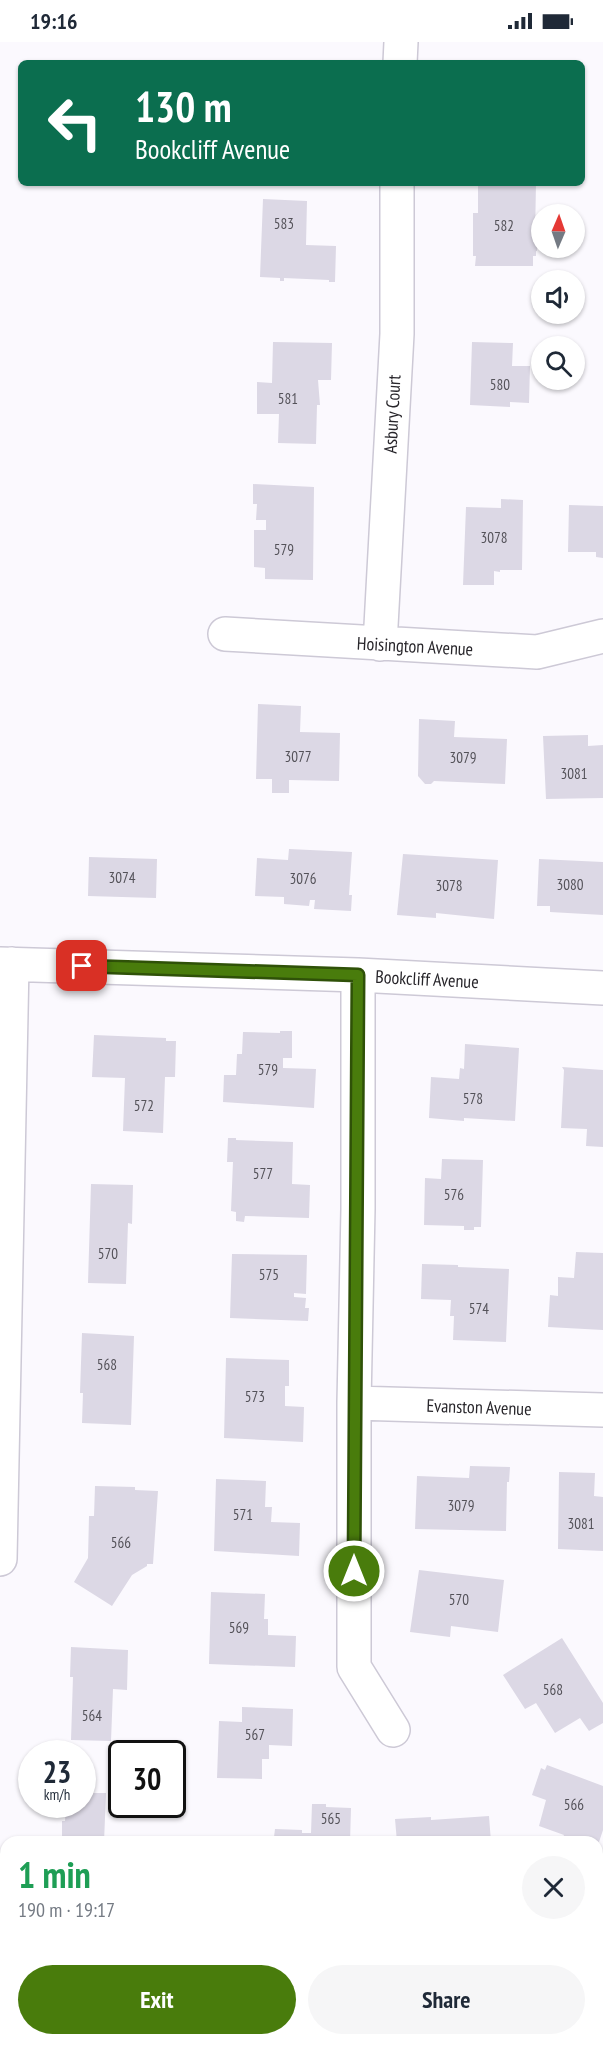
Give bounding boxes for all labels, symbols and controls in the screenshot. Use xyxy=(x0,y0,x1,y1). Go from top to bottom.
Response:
text: 19:16 xyxy=(30,7,78,35)
text: 130 m xyxy=(135,79,232,134)
icon: left xyxy=(36,84,114,162)
text: Bookcliff Avenue xyxy=(135,132,290,166)
north arrow xyxy=(531,204,585,258)
map controls xyxy=(531,204,585,390)
house number: 583 xyxy=(274,214,294,233)
house number: 582 xyxy=(494,216,514,235)
button: sound xyxy=(531,270,585,324)
button: search xyxy=(531,336,585,390)
street label: Asbury Court xyxy=(378,374,406,454)
house number: 580 xyxy=(490,375,510,394)
house number: 581 xyxy=(278,389,298,408)
house number: 3078 xyxy=(480,528,508,547)
house number: 579 xyxy=(274,540,294,559)
street label: Hoisington Avenue xyxy=(356,631,474,661)
house number: 3077 xyxy=(284,747,312,766)
house number: 3079 xyxy=(449,748,477,767)
house number: 3081 xyxy=(560,764,588,783)
house number: 3074 xyxy=(108,868,136,887)
house number: 3076 xyxy=(289,869,317,888)
house number: 3080 xyxy=(556,875,584,894)
house number: 3078 xyxy=(435,876,463,895)
pin xyxy=(56,940,107,991)
icon: arrive xyxy=(65,949,98,982)
street label: Bookcliff Avenue xyxy=(375,965,479,993)
house number: 579 xyxy=(258,1060,278,1079)
house number: 578 xyxy=(463,1089,483,1108)
house number: 572 xyxy=(134,1096,154,1115)
house number: 577 xyxy=(253,1164,273,1183)
house number: 576 xyxy=(444,1185,464,1204)
house number: 570 xyxy=(98,1244,118,1263)
house number: 575 xyxy=(259,1265,279,1284)
house number: 574 xyxy=(469,1299,489,1318)
house number: 568 xyxy=(97,1355,117,1374)
house number: 573 xyxy=(245,1387,265,1406)
street label: Evanston Avenue xyxy=(426,1394,532,1420)
house number: 3079 xyxy=(447,1496,475,1515)
house number: 571 xyxy=(233,1505,253,1524)
house number: 3081 xyxy=(567,1514,595,1533)
house number: 566 xyxy=(111,1533,131,1552)
position arrow xyxy=(322,1539,386,1603)
house number: 570 xyxy=(449,1590,469,1609)
house number: 569 xyxy=(229,1618,249,1637)
house number: 568 xyxy=(543,1680,563,1699)
house number: 564 xyxy=(82,1706,102,1725)
house number: 567 xyxy=(245,1725,265,1744)
speed limit sign: 30 xyxy=(108,1740,186,1818)
text: 23 xyxy=(43,1752,71,1791)
text: km/h xyxy=(44,1785,70,1804)
house number: 566 xyxy=(564,1795,584,1814)
house number: 565 xyxy=(321,1809,341,1828)
text: 1 min xyxy=(18,1851,91,1898)
button: close xyxy=(522,1856,585,1919)
text: 190 m · 19:17 xyxy=(18,1897,115,1923)
button: Exit xyxy=(18,1965,296,2034)
button: Share xyxy=(308,1965,585,2034)

